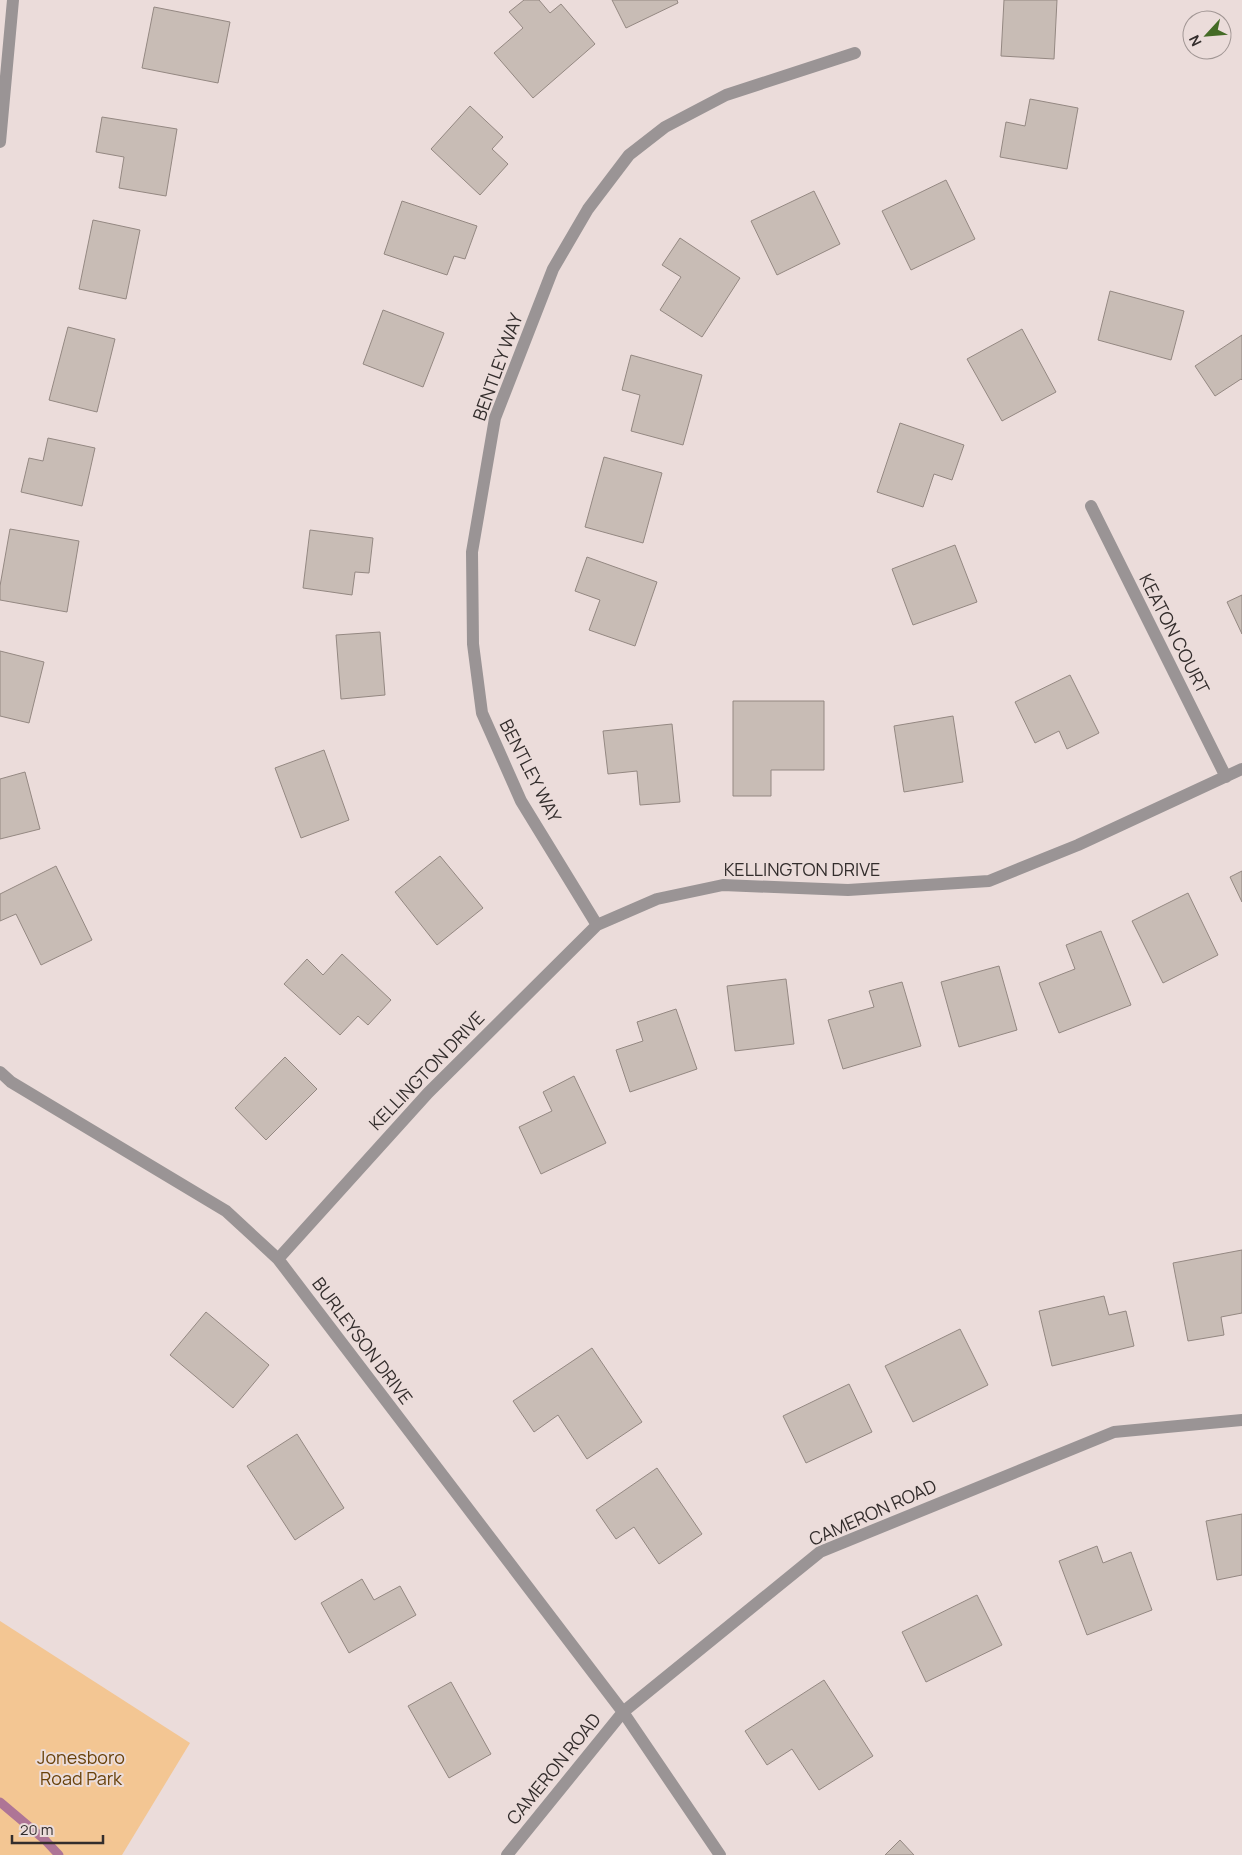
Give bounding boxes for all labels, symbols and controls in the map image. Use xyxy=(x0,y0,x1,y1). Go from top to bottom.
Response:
north arrow xyxy=(1182,10,1232,60)
text: N xyxy=(1184,32,1206,50)
street label: BENTLEY WAY xyxy=(467,309,528,424)
street label: KEATON COURT xyxy=(1134,569,1216,698)
street label: BENTLEY WAY xyxy=(495,715,568,827)
street label: KELLINGTON DRIVE xyxy=(724,857,880,881)
street label: KELLINGTON DRIVE xyxy=(363,1006,489,1135)
street label: BURLEYSON DRIVE xyxy=(307,1272,418,1409)
street label: CAMERON ROAD xyxy=(805,1473,940,1551)
street label: CAMERON ROAD xyxy=(501,1708,606,1829)
park label: Jonesboro Road Park xyxy=(37,1745,125,1790)
scale bar xyxy=(12,1812,104,1844)
text: 20 m xyxy=(20,1819,53,1840)

